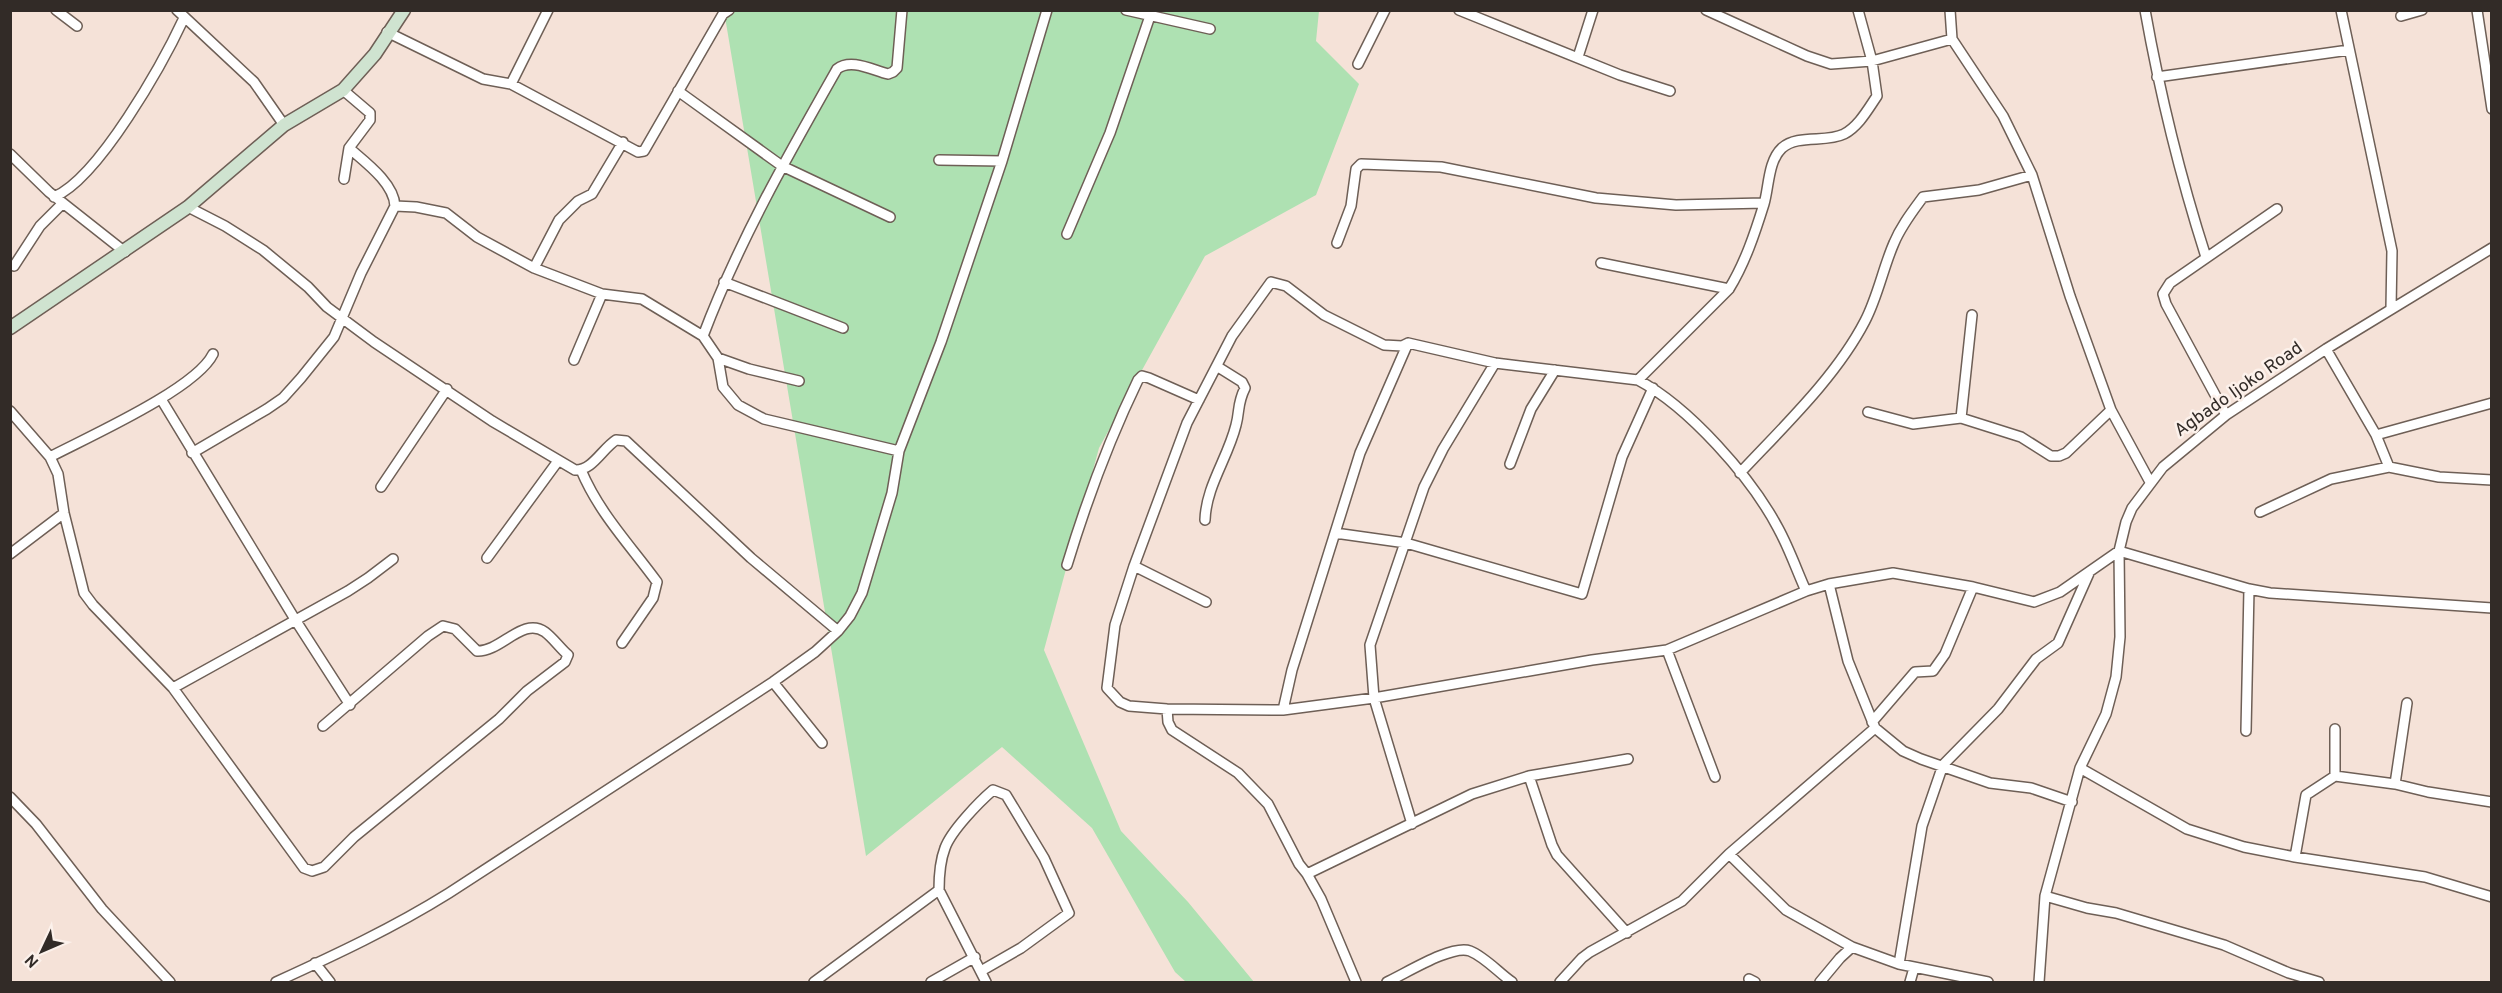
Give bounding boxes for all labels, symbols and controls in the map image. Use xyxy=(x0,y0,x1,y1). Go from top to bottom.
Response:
street label: Agbado Ijoko Road xyxy=(2170,337,2308,443)
north arrow xyxy=(12,921,72,981)
text: N xyxy=(21,949,44,971)

